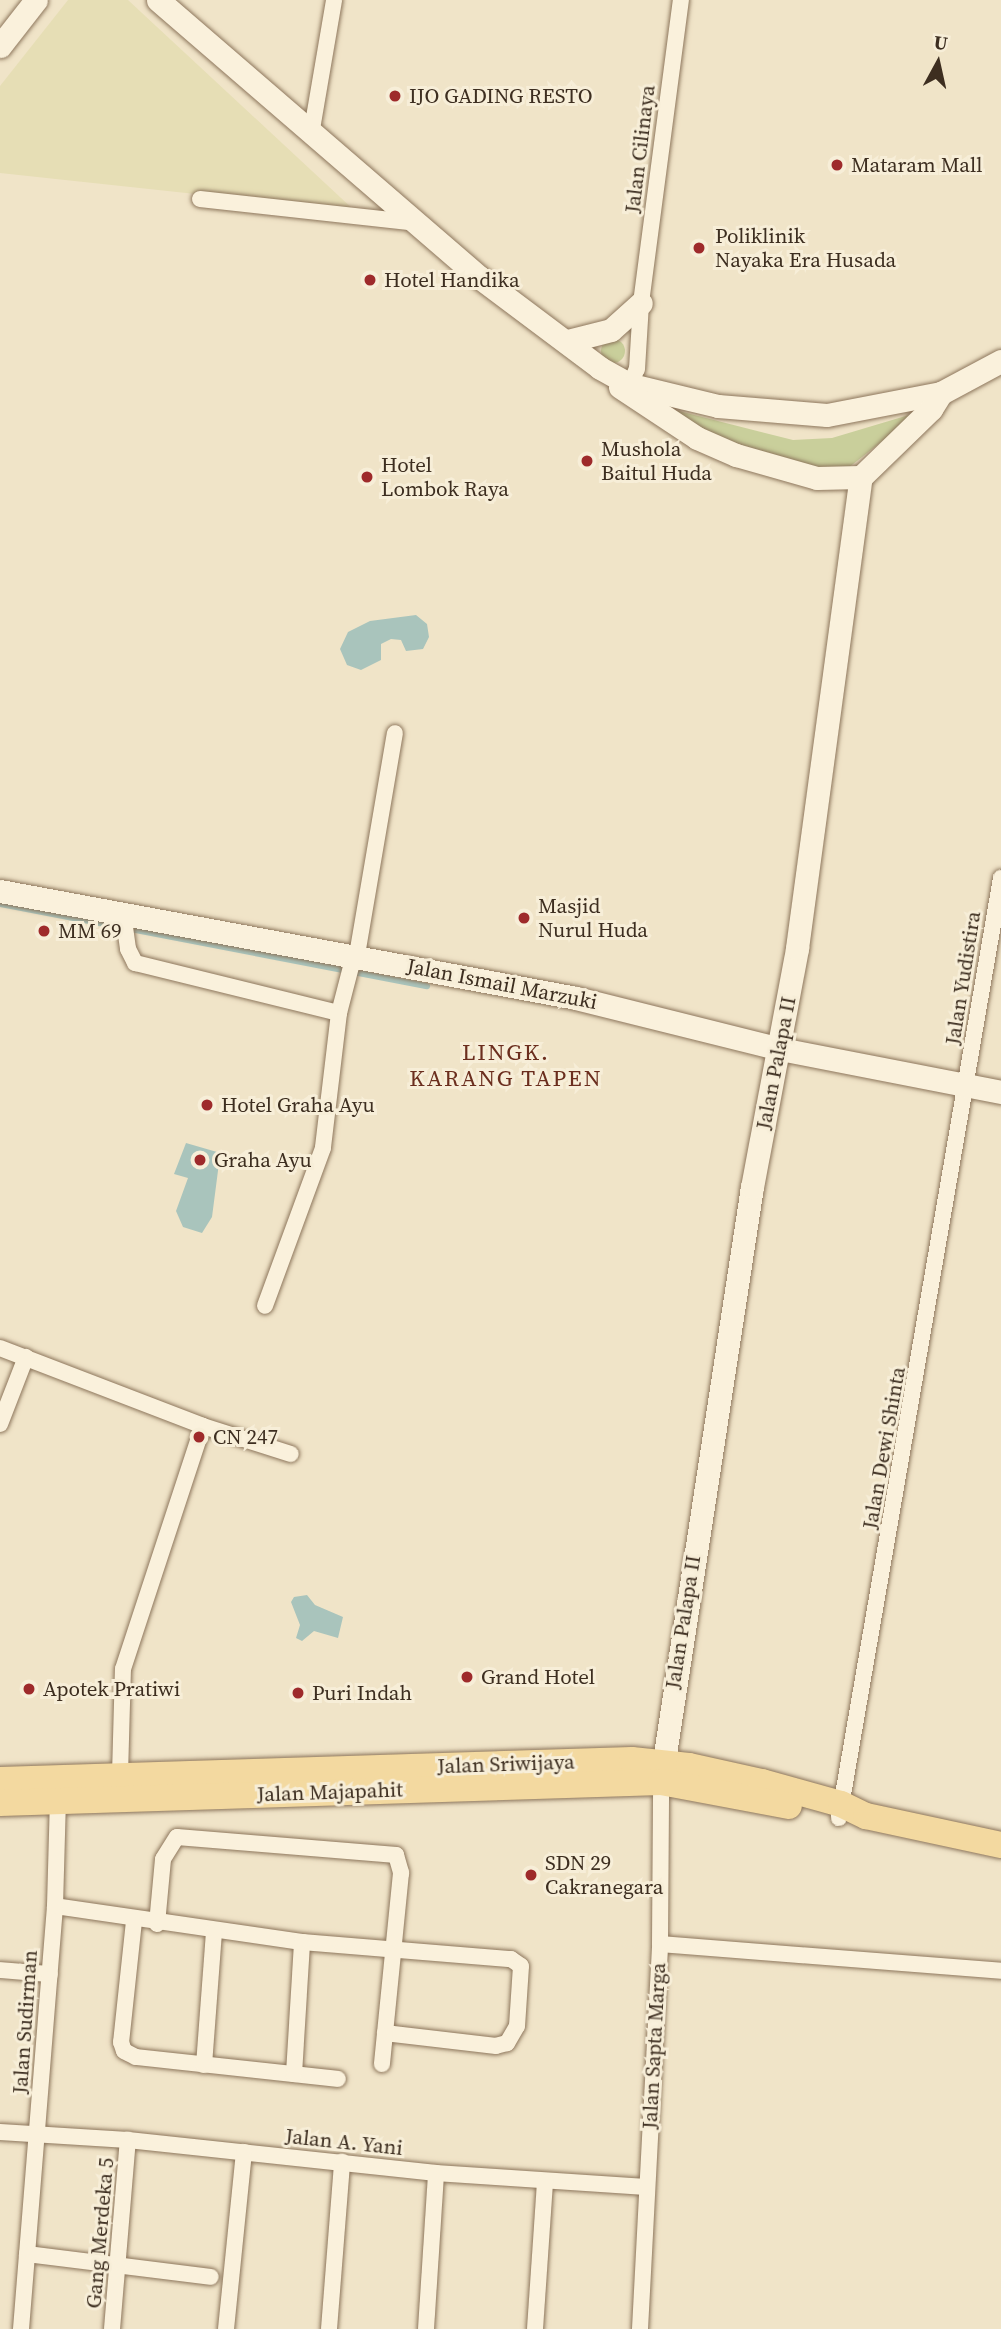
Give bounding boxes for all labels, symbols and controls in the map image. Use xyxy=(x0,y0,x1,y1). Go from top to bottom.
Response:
north arrow xyxy=(903,28,973,98)
text: U xyxy=(932,28,950,56)
place label: IJO GADING RESTO xyxy=(409,83,592,109)
street label: Jalan Cilinaya xyxy=(620,84,660,214)
marker: IJO GADING RESTO xyxy=(387,88,403,104)
place label: Mataram Mall xyxy=(851,152,982,178)
marker: Mataram Mall xyxy=(829,157,845,173)
place label: Poliklinik Nayaka Era Husada xyxy=(715,223,896,273)
marker: Poliklinik Nayaka Era Husada xyxy=(689,238,709,258)
place label: Hotel Handika xyxy=(384,267,520,293)
marker: Hotel Handika xyxy=(362,272,378,288)
place label: Mushola Baitul Huda xyxy=(601,436,712,486)
place label: Hotel Lombok Raya xyxy=(381,452,509,502)
marker: Mushola Baitul Huda xyxy=(579,453,595,469)
marker: Hotel Lombok Raya xyxy=(359,469,375,485)
place label: Masjid Nurul Huda xyxy=(538,893,648,943)
street label: Jalan Yudistira xyxy=(940,909,986,1047)
marker: Masjid Nurul Huda xyxy=(516,910,532,926)
place label: MM 69 xyxy=(58,918,122,944)
marker: MM 69 xyxy=(36,923,52,939)
street label: Jalan Ismail Marzuki xyxy=(405,953,599,1015)
street label: Jalan Palapa II xyxy=(751,994,801,1132)
district label: LINGK. KARANG TAPEN xyxy=(411,1038,601,1092)
place label: Hotel Graha Ayu xyxy=(221,1092,375,1118)
marker: Hotel Graha Ayu xyxy=(199,1097,215,1113)
place label: Graha Ayu xyxy=(214,1147,312,1173)
marker: Graha Ayu xyxy=(192,1152,208,1168)
street label: Jalan Dewi Shinta xyxy=(857,1365,911,1531)
place label: CN 247 xyxy=(213,1424,278,1450)
marker: CN 247 xyxy=(191,1429,207,1445)
street label: Jalan Palapa II xyxy=(660,1553,706,1691)
place label: Grand Hotel xyxy=(481,1664,595,1690)
marker: Grand Hotel xyxy=(459,1669,475,1685)
place label: Apotek Pratiwi xyxy=(43,1676,180,1702)
place label: Puri Indah xyxy=(312,1680,412,1706)
marker: Apotek Pratiwi xyxy=(21,1681,37,1697)
marker: Puri Indah xyxy=(290,1685,306,1701)
street label: Jalan Sriwijaya xyxy=(437,1749,575,1779)
street label: Jalan Majapahit xyxy=(257,1777,403,1807)
place label: SDN 29 Cakranegara xyxy=(545,1850,663,1900)
marker: SDN 29 Cakranegara xyxy=(523,1867,539,1883)
street label: Jalan Sudirman xyxy=(7,1949,43,2095)
street label: Jalan Sapta Marga xyxy=(637,1962,671,2130)
street label: Jalan A. Yani xyxy=(284,2123,404,2161)
street label: Gang Merdeka 5 xyxy=(81,2157,119,2309)

